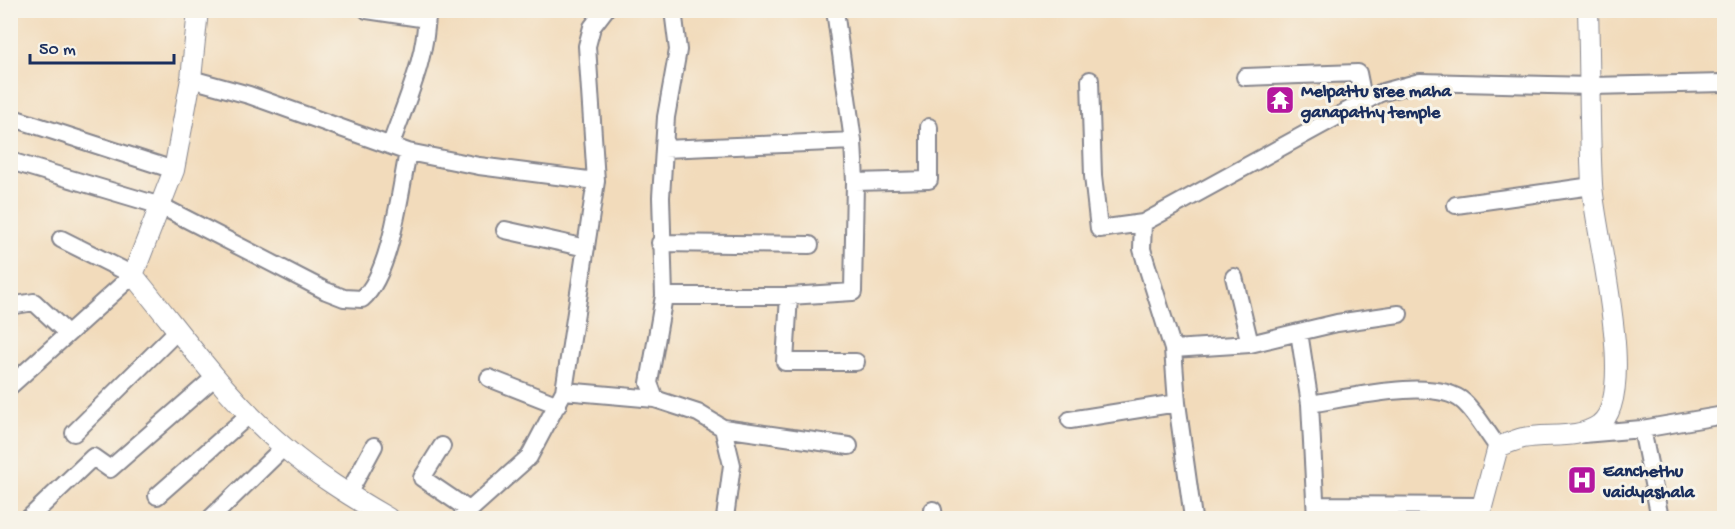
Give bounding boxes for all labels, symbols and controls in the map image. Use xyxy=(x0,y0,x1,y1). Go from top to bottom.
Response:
scale bar xyxy=(30,27,174,65)
text: 50 m xyxy=(39,40,76,61)
place label: Melpattu sree maha ganapathy temple xyxy=(1300,82,1452,124)
temple icon: Melpattu sree maha ganapathy temple xyxy=(1264,84,1296,116)
place label: Eanchethu vaidyashala xyxy=(1602,462,1695,504)
hospital icon: Eanchethu vaidyashala xyxy=(1566,464,1598,496)

